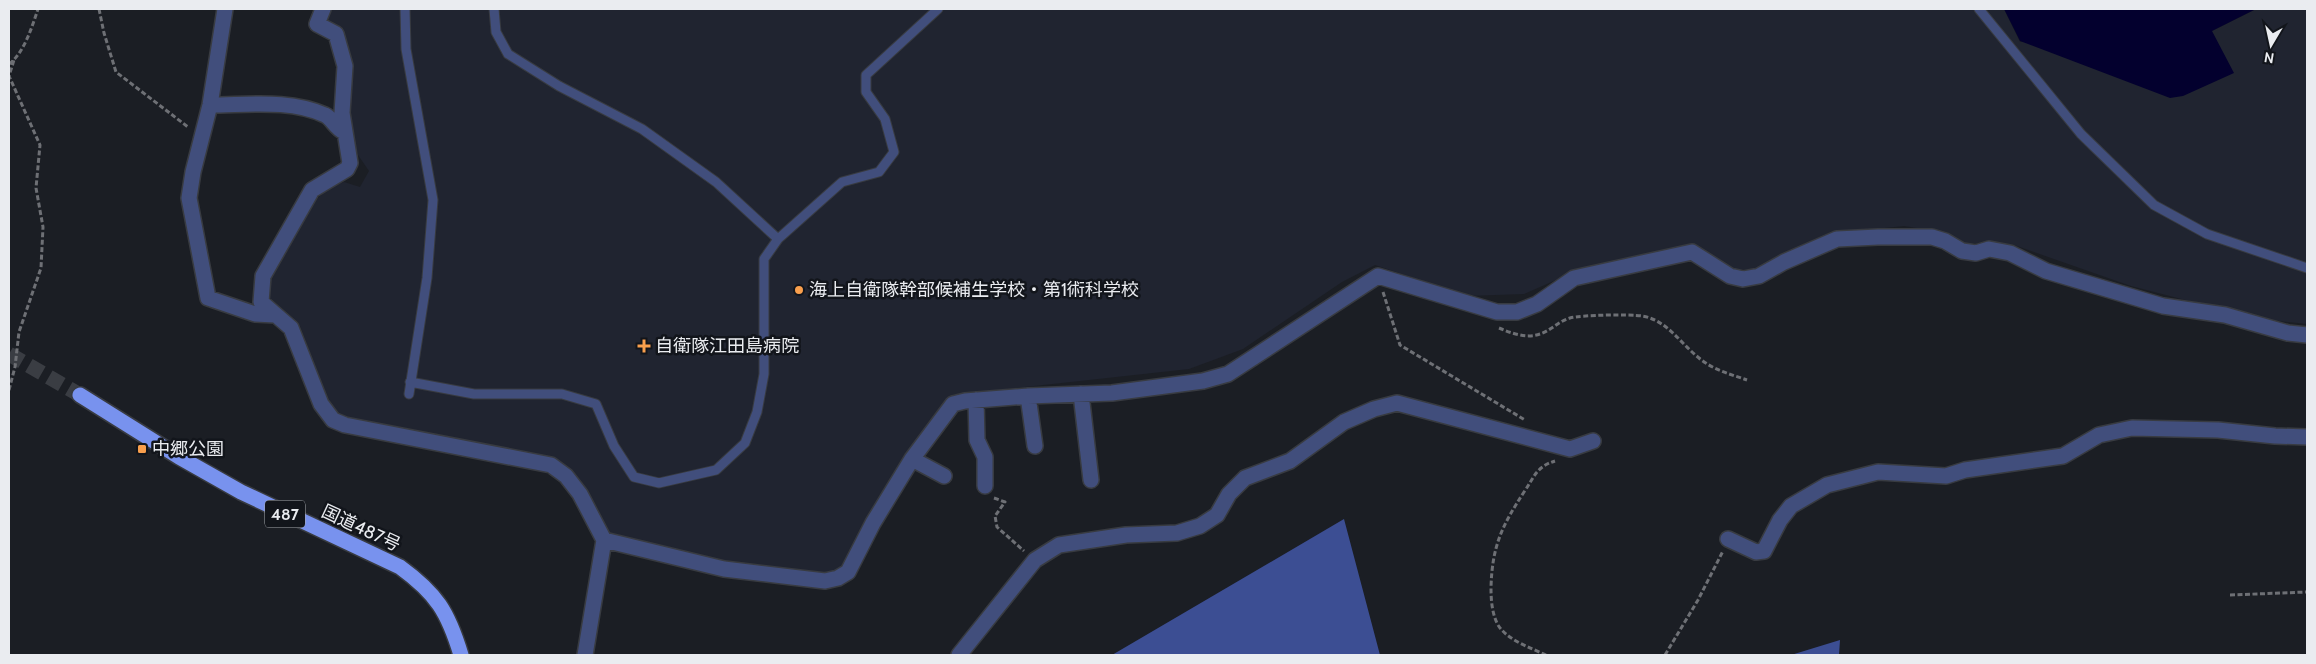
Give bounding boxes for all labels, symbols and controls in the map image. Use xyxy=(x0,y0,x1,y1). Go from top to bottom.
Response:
north arrow xyxy=(2246,20,2296,70)
text: N xyxy=(2263,48,2275,68)
place label: 海上自衛隊幹部候補生学校・第1術科学校 xyxy=(809,279,1139,301)
marker: 海上自衛隊幹部候補生学校・第1術科学校 xyxy=(793,284,805,296)
place label: 自衛隊江田島病院 xyxy=(655,335,799,357)
marker: 自衛隊江田島病院 xyxy=(637,339,651,353)
place label: 中郷公園 xyxy=(152,438,224,460)
marker: 中郷公園 xyxy=(136,443,148,455)
road number: 487 xyxy=(265,500,305,528)
street label: 国道487号 xyxy=(318,500,404,556)

